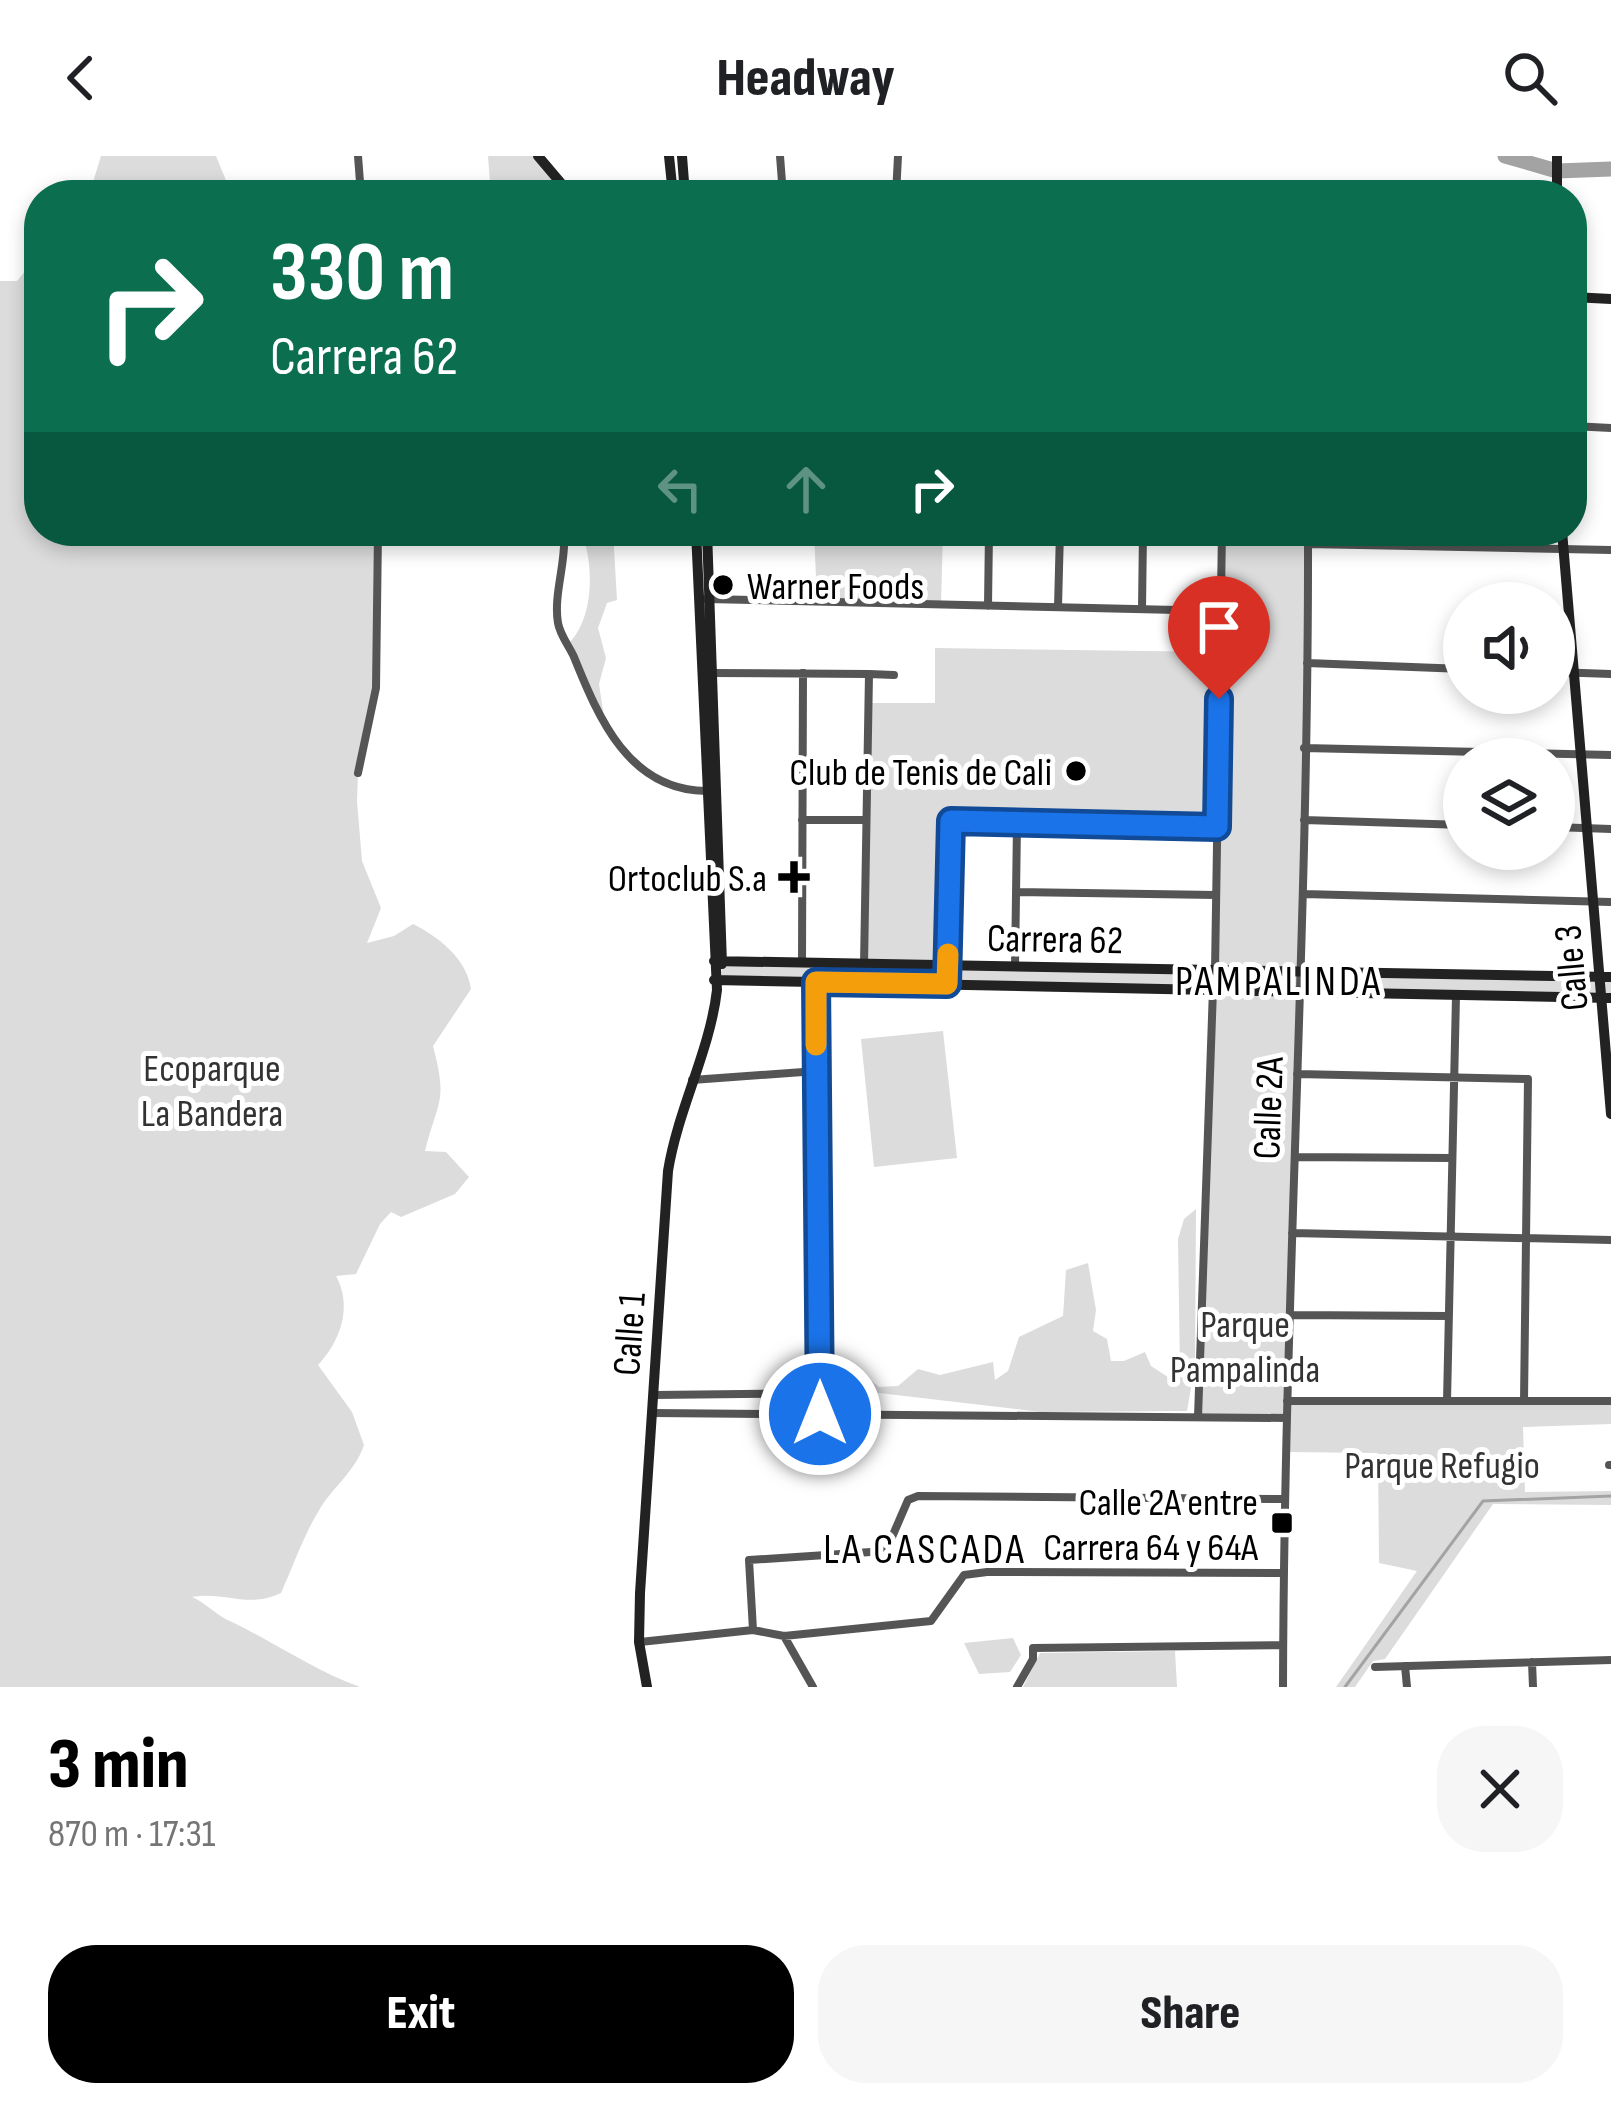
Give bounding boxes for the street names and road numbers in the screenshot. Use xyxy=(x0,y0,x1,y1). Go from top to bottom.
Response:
street label: Carrera 62 xyxy=(987,916,1123,965)
street label: Calle 3 xyxy=(1545,923,1600,1013)
street label: Calle 2A xyxy=(1244,1056,1295,1160)
street label: Calle 1 xyxy=(604,1291,657,1377)

